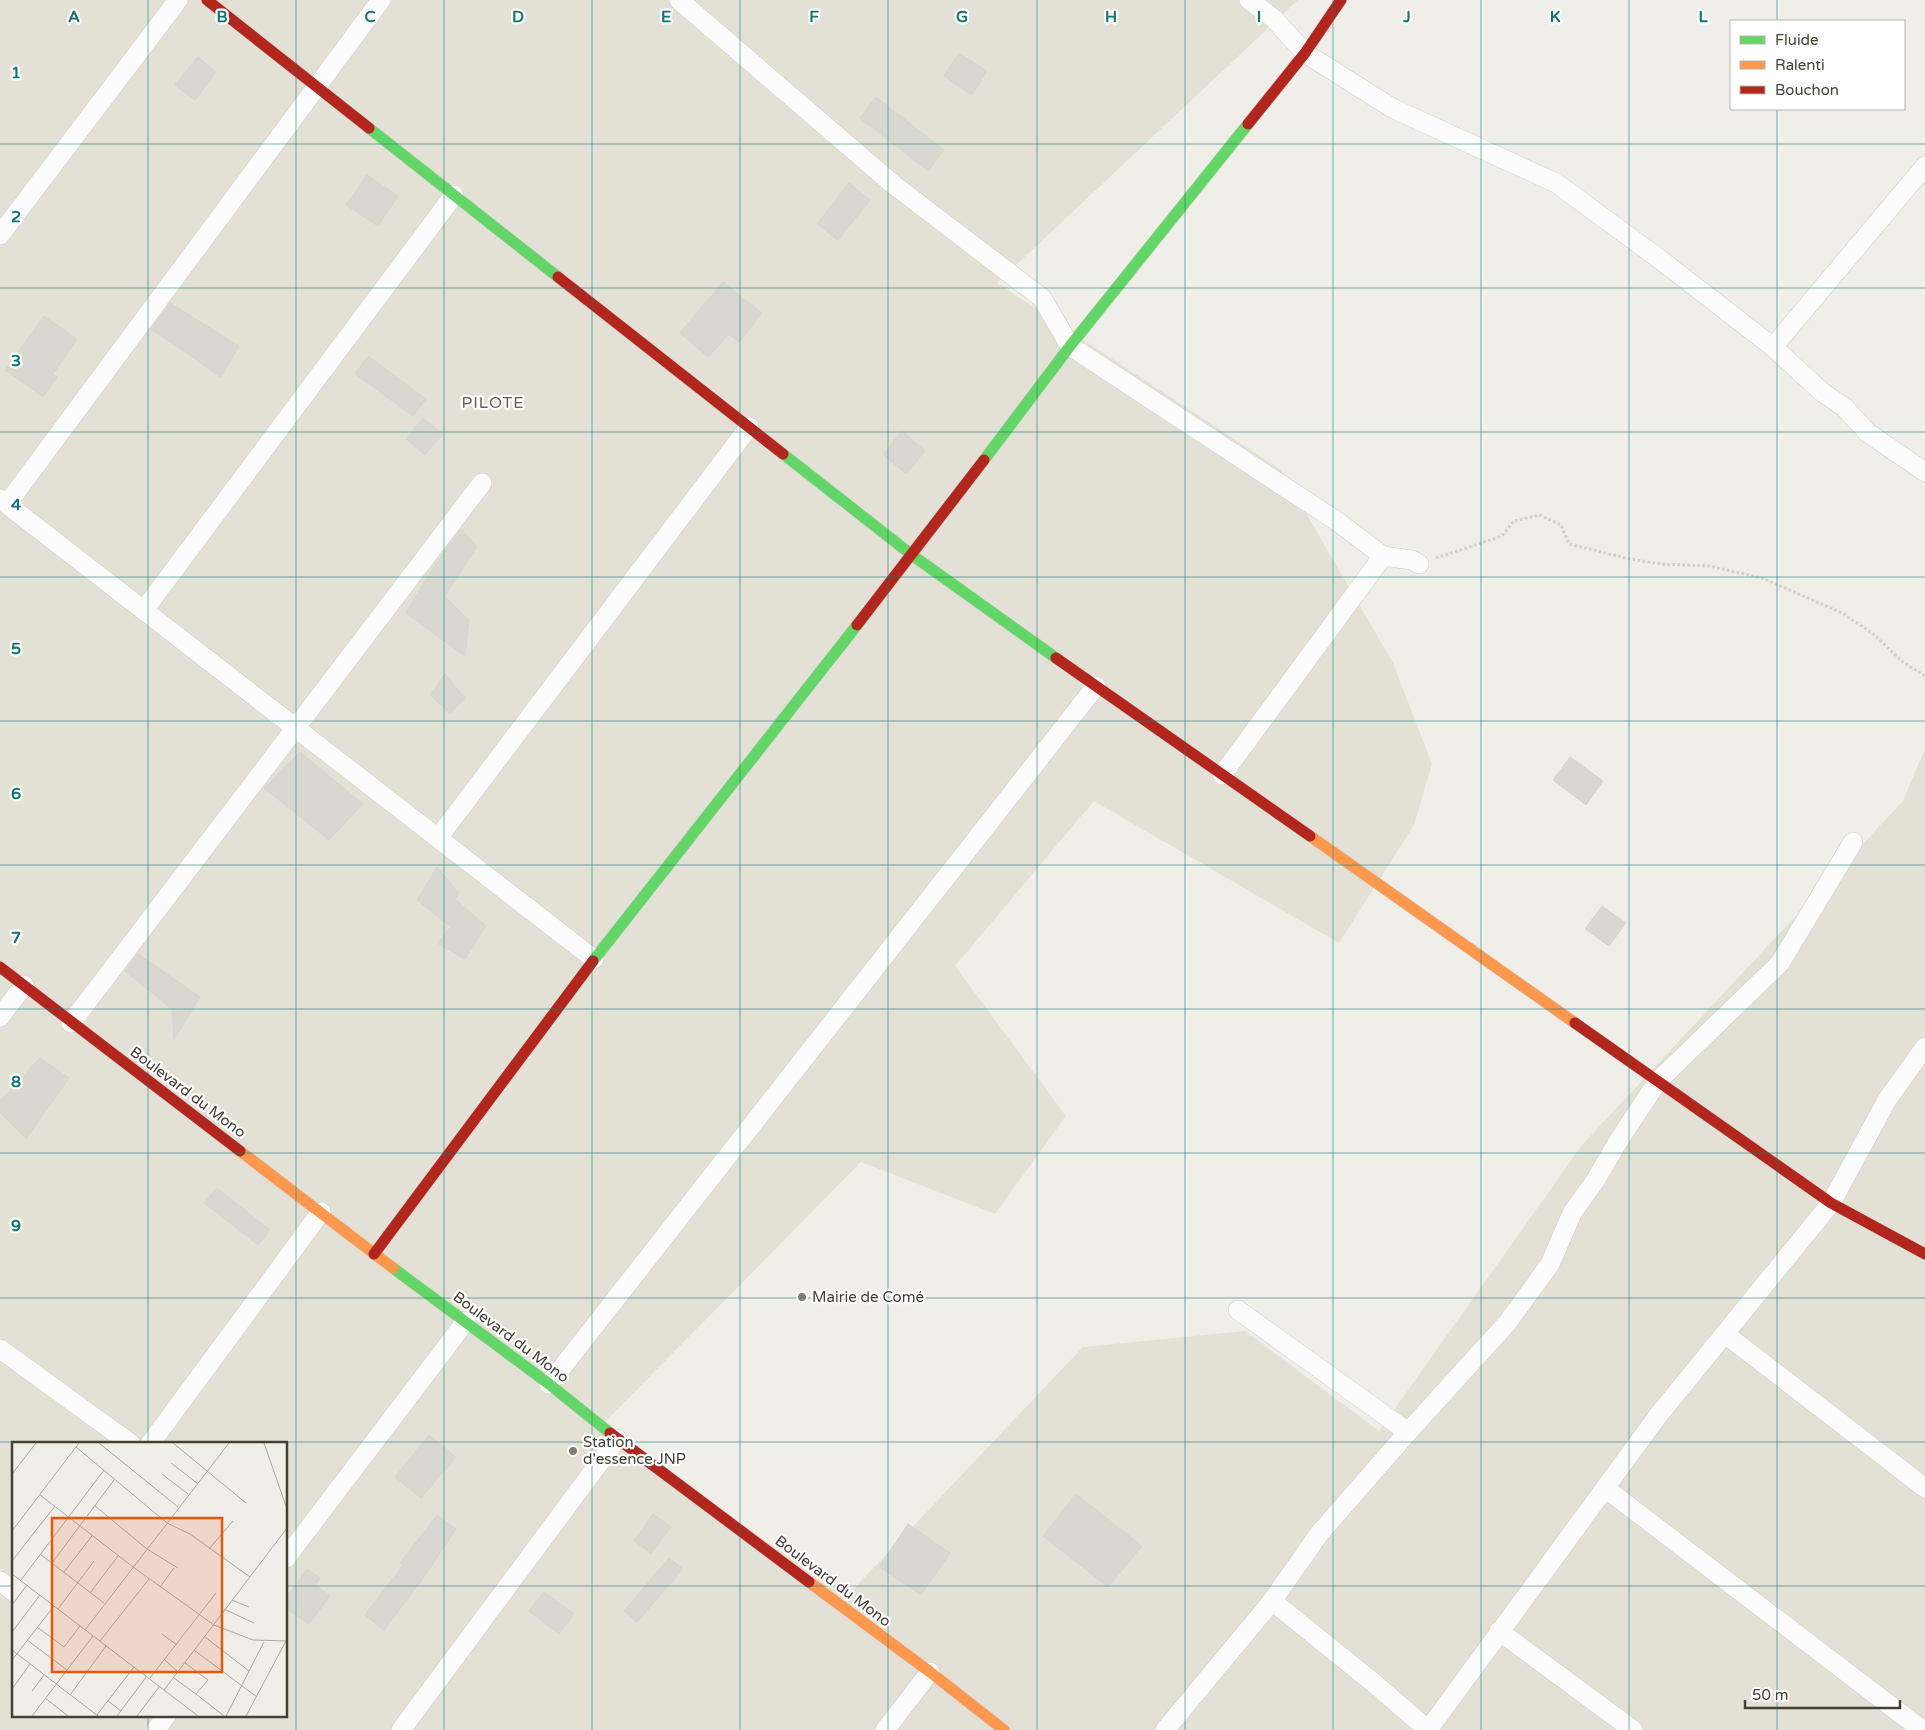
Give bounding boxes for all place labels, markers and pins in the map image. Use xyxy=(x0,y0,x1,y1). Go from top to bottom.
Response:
place label: Mairie de Comé xyxy=(812,1288,924,1306)
marker: Mairie de Comé xyxy=(796,1291,808,1303)
place label: Station d'essence JNP xyxy=(583,1433,686,1468)
marker: Station d'essence JNP xyxy=(567,1445,579,1457)

